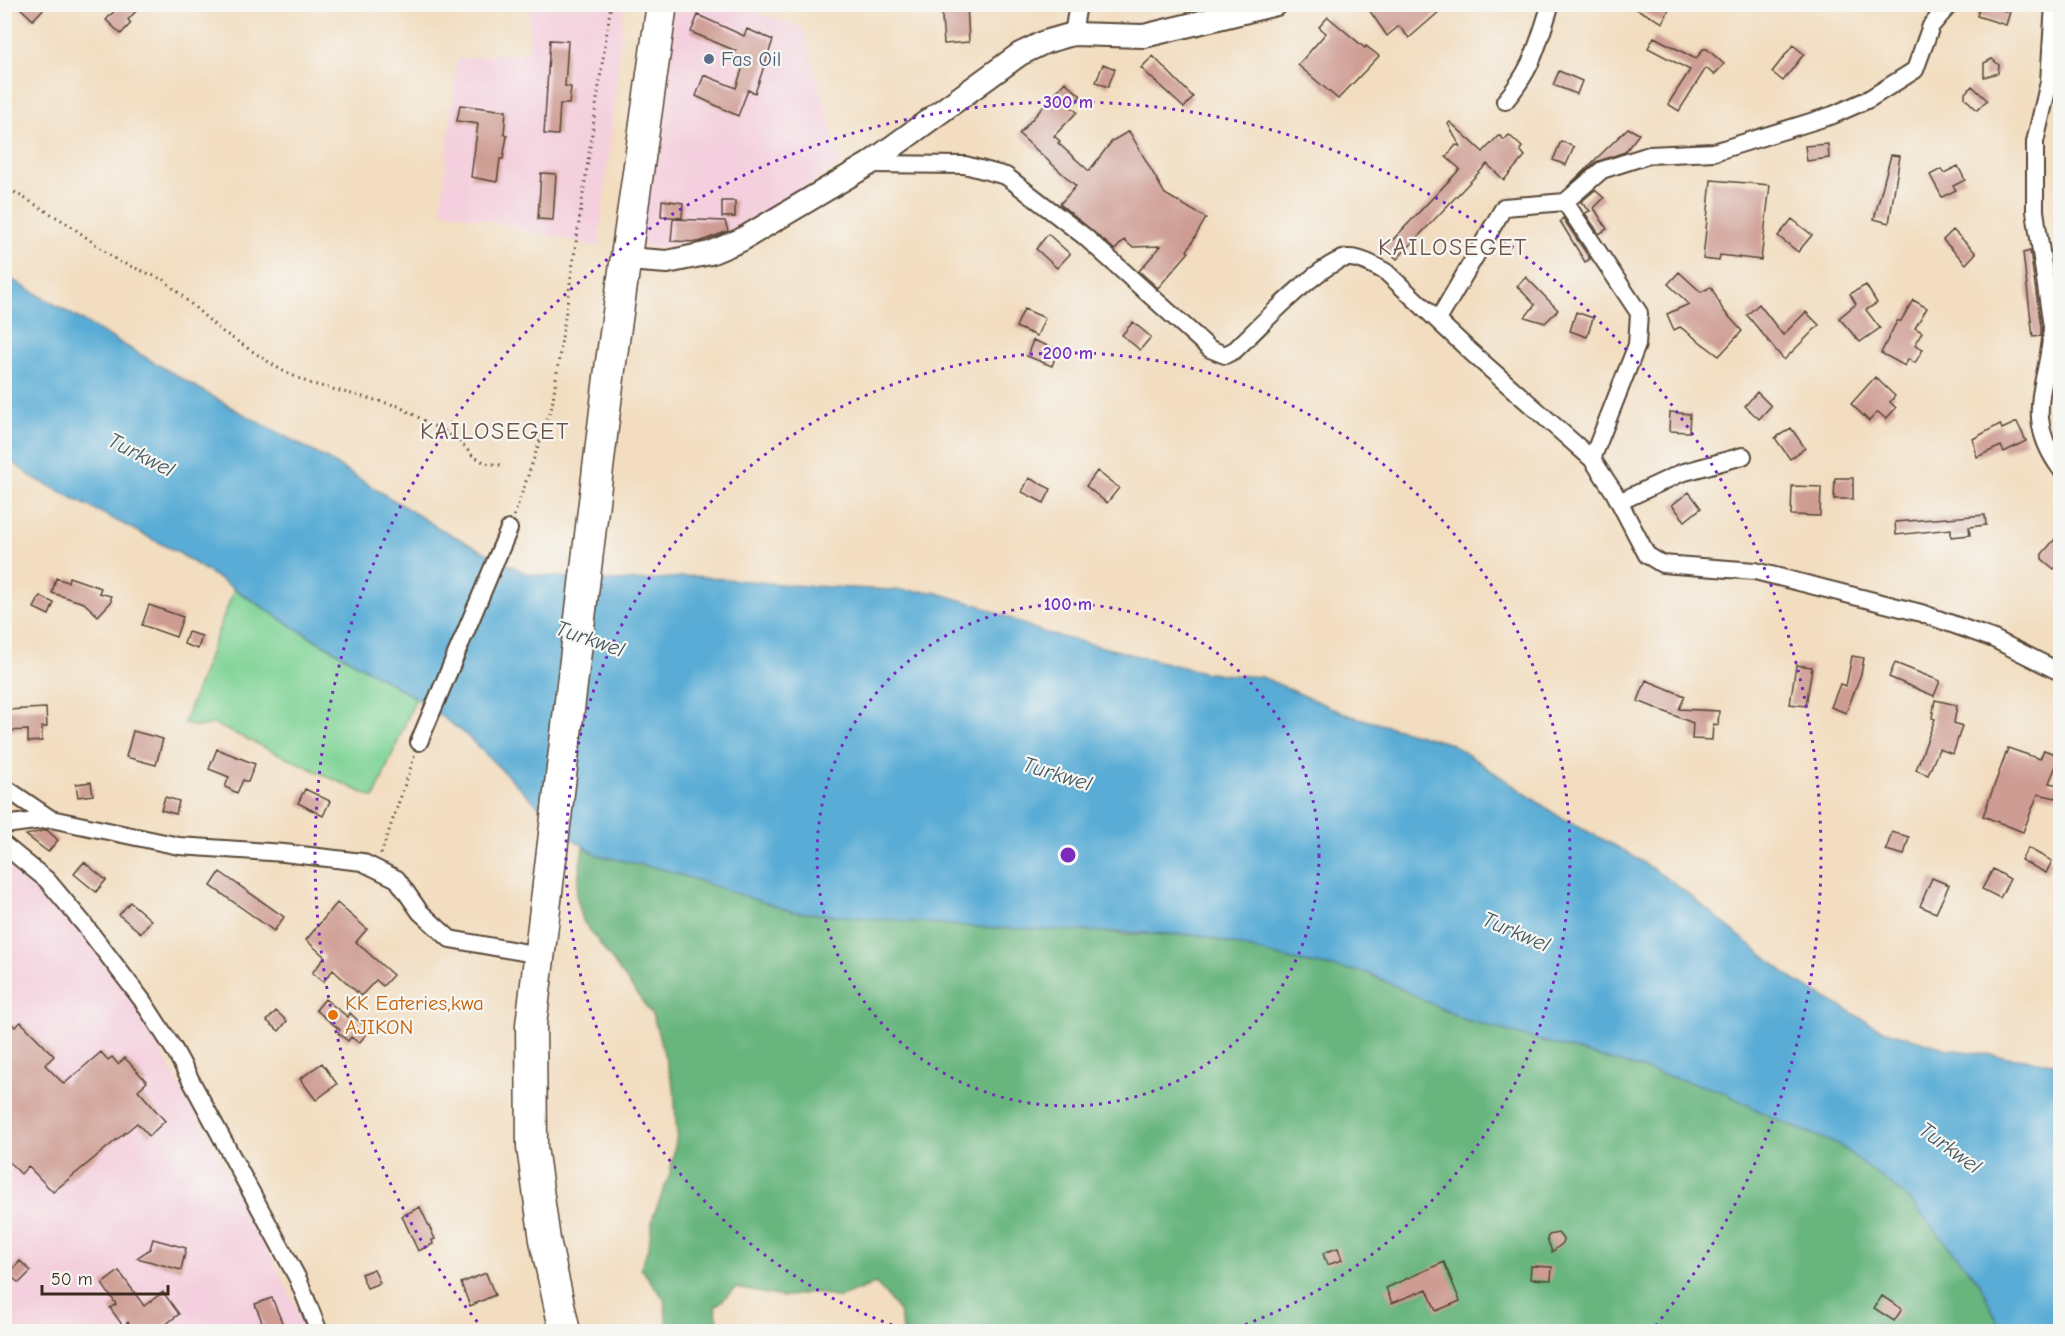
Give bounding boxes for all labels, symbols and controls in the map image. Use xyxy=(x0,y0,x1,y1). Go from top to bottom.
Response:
place label: Fas Oil xyxy=(721,47,781,71)
marker: Fas Oil xyxy=(702,52,716,66)
text: 300 m xyxy=(1043,92,1093,113)
district label: KAILOSEGET xyxy=(1378,233,1528,261)
text: 200 m xyxy=(1043,343,1093,364)
district label: KAILOSEGET xyxy=(420,417,570,445)
water label: Turkwel xyxy=(103,427,180,483)
text: 100 m xyxy=(1044,594,1092,615)
water label: Turkwel xyxy=(552,615,629,663)
water label: Turkwel xyxy=(1019,751,1096,797)
centre of rings xyxy=(1058,845,1078,865)
water label: Turkwel xyxy=(1478,906,1555,958)
place label: KK Eateries,kwa AJIKON xyxy=(345,991,484,1039)
marker: KK Eateries,kwa AJIKON xyxy=(326,1008,340,1022)
water label: Turkwel xyxy=(1914,1117,1987,1180)
scale bar xyxy=(42,1258,168,1296)
text: 50 m xyxy=(51,1269,93,1290)

